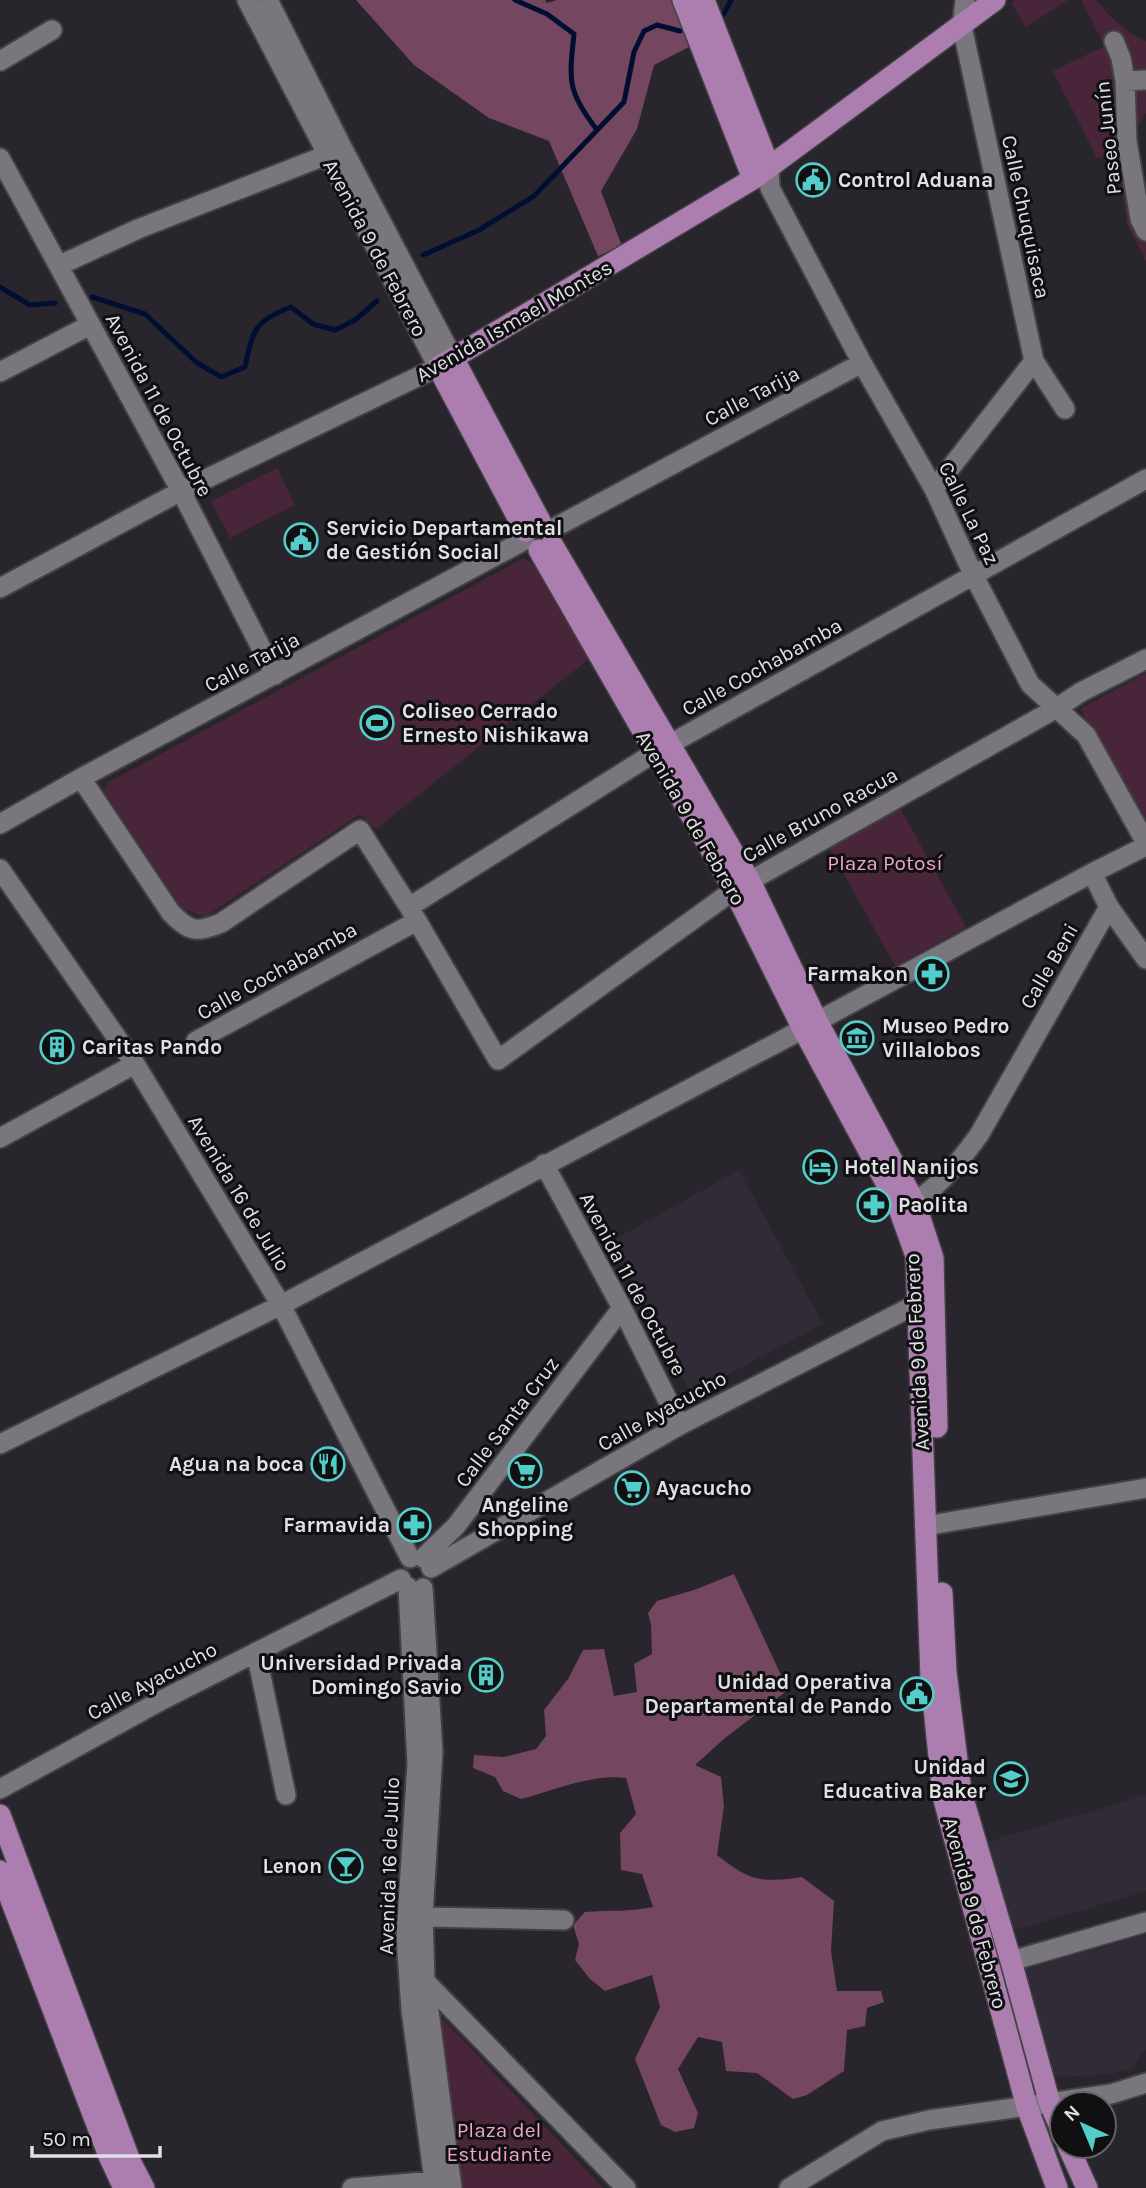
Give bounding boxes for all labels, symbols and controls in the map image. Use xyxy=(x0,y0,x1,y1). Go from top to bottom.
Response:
street label: Paseo Junín xyxy=(1090,80,1126,196)
street label: Calle Chuquisaca xyxy=(997,133,1055,301)
street label: Avenida 9 de Febrero xyxy=(318,155,432,341)
public building icon: Control Aduana xyxy=(794,161,832,199)
place label: Control Aduana xyxy=(838,168,993,192)
street label: Avenida Ismael Montes xyxy=(412,255,616,387)
street label: Avenida 11 de Octubre xyxy=(101,309,217,501)
street label: Calle Tarija xyxy=(700,361,804,431)
street label: Calle La Paz xyxy=(934,458,1004,568)
place label: Servicio Departamental de Gestión Social xyxy=(326,516,562,564)
public building icon: Servicio Departamental de Gestión Social xyxy=(282,521,320,559)
street label: Calle Cochabamba xyxy=(678,613,846,721)
street label: Calle Tarija xyxy=(200,627,304,697)
place label: Coliseo Cerrado Ernesto Nishikawa xyxy=(402,699,589,747)
sports icon: Coliseo Cerrado Ernesto Nishikawa xyxy=(358,704,396,742)
street label: Avenida 9 de Febrero xyxy=(631,727,751,909)
street label: Calle Bruno Racua xyxy=(738,762,902,868)
park label: Plaza Potosí xyxy=(827,851,943,875)
street label: Calle Cochabamba xyxy=(193,917,361,1025)
street label: Calle Beni xyxy=(1015,919,1083,1013)
pharmacy icon: Farmakon xyxy=(913,955,951,993)
place label: Farmakon xyxy=(807,962,908,986)
place label: Museo Pedro Villalobos xyxy=(882,1014,1009,1062)
museum icon: Museo Pedro Villalobos xyxy=(838,1019,876,1057)
building icon: Caritas Pando xyxy=(38,1028,76,1066)
place label: Caritas Pando xyxy=(82,1035,222,1059)
street label: Avenida 16 de Julio xyxy=(183,1111,295,1275)
hotel icon: Hotel Nanijos xyxy=(801,1148,839,1186)
place label: Hotel Nanijos xyxy=(844,1155,979,1179)
pharmacy icon: Paolita xyxy=(855,1186,893,1224)
street label: Avenida 11 de Octubre xyxy=(575,1188,691,1380)
place label: Paolita xyxy=(898,1193,968,1217)
street label: Avenida 9 de Febrero xyxy=(900,1253,934,1451)
street label: Calle Santa Cruz xyxy=(450,1352,564,1492)
street label: Calle Ayacucho xyxy=(594,1366,730,1456)
restaurant icon: Agua na boca xyxy=(309,1445,347,1483)
place label: Agua na boca xyxy=(169,1452,304,1476)
supermarket icon: Angeline Shopping xyxy=(506,1452,544,1490)
supermarket icon: Ayacucho xyxy=(613,1469,651,1507)
place label: Ayacucho xyxy=(656,1476,752,1500)
place label: Angeline Shopping xyxy=(477,1493,573,1541)
pharmacy icon: Farmavida xyxy=(395,1506,433,1544)
place label: Farmavida xyxy=(283,1513,390,1537)
street label: Calle Ayacucho xyxy=(83,1637,221,1725)
place label: Universidad Privada Domingo Savio xyxy=(260,1651,462,1699)
building icon: Universidad Privada Domingo Savio xyxy=(467,1656,505,1694)
place label: Unidad Operativa Departamental de Pando xyxy=(644,1670,892,1718)
public building icon: Unidad Operativa Departamental de Pando xyxy=(898,1675,936,1713)
place label: Unidad Educativa Baker xyxy=(823,1755,987,1803)
school or university icon: Unidad Educativa Baker xyxy=(992,1760,1030,1798)
street label: Avenida 16 de Julio xyxy=(374,1777,404,1955)
street label: Avenida 9 de Febrero xyxy=(938,1815,1012,2011)
bar icon: Lenon xyxy=(327,1847,365,1885)
place label: Lenon xyxy=(262,1854,322,1878)
north arrow xyxy=(1048,2090,1118,2160)
text: N xyxy=(1059,2101,1084,2126)
scale bar xyxy=(32,2114,159,2158)
park label: Plaza del Estudiante xyxy=(446,2118,552,2166)
text: 50 m xyxy=(42,2127,91,2151)

